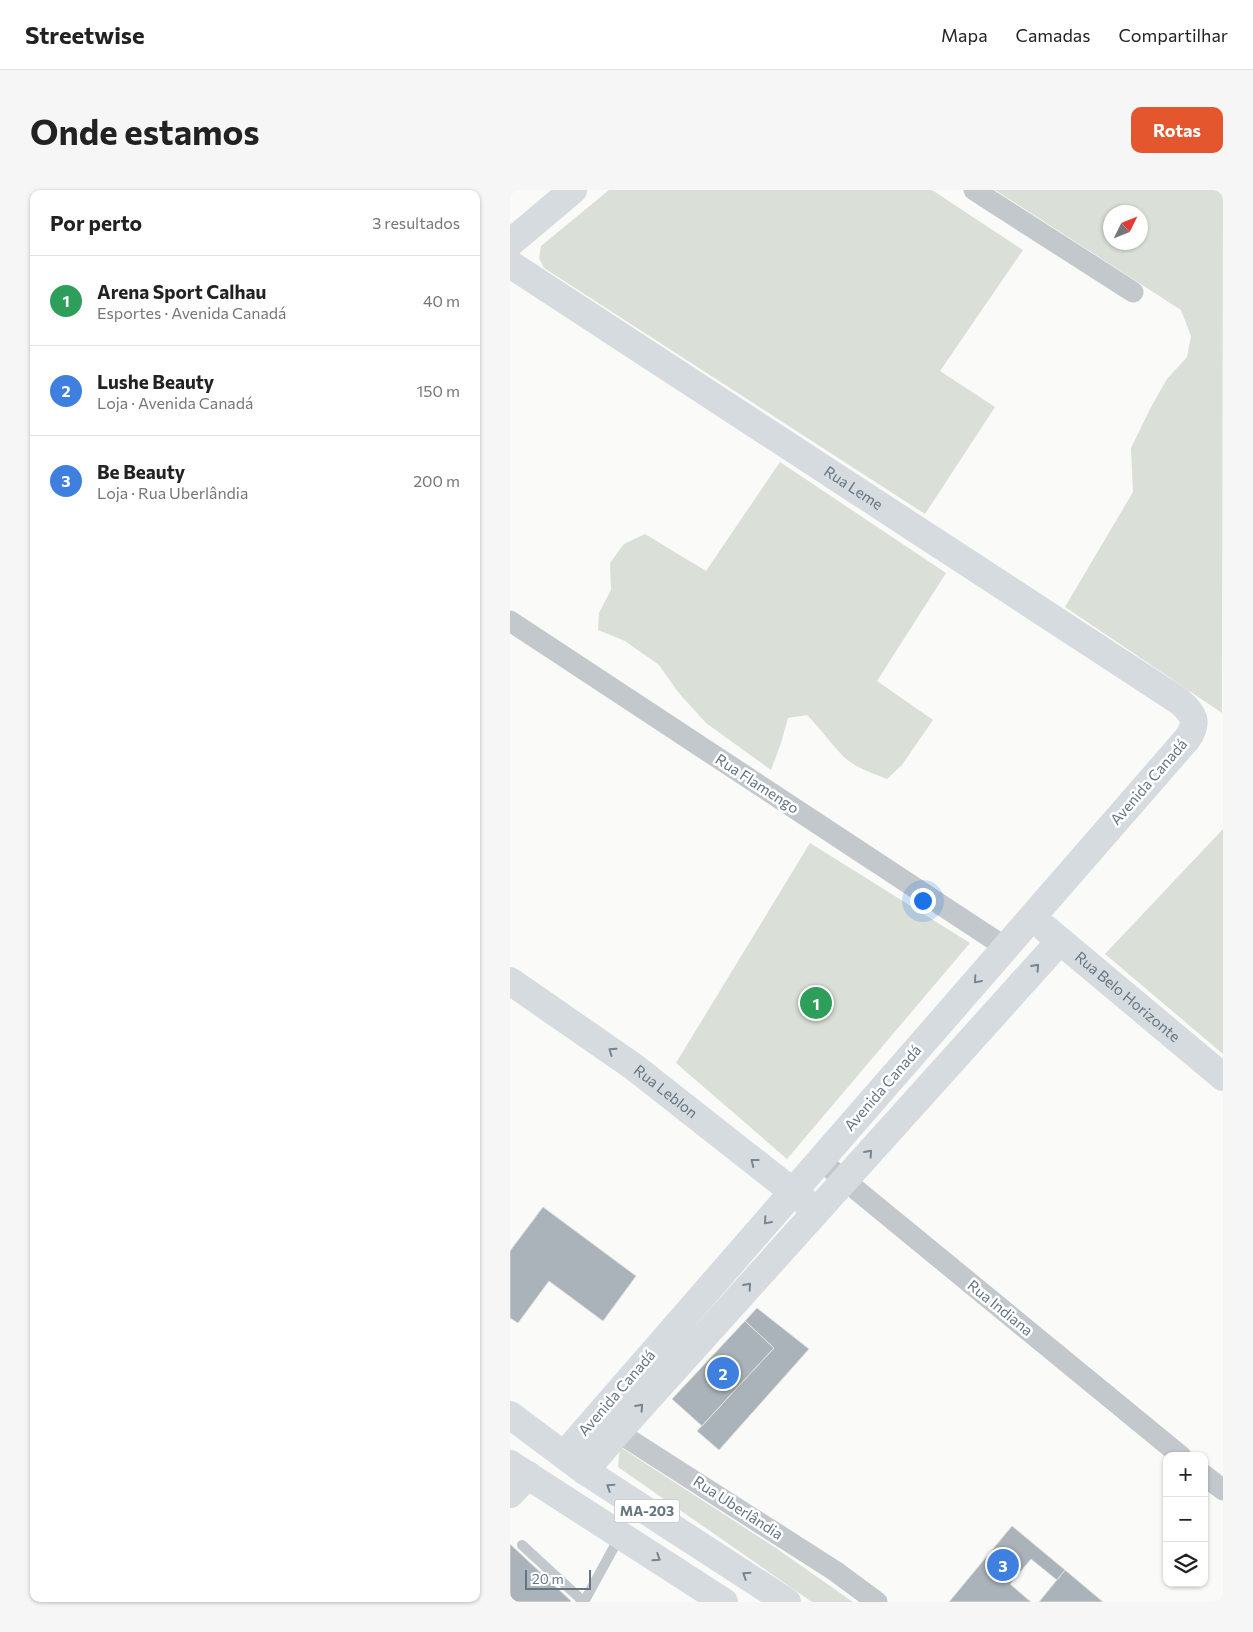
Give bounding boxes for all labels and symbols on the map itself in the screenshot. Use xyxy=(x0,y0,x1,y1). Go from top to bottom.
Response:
north arrow xyxy=(1103,205,1148,250)
street label: Rua Leme xyxy=(821,462,887,513)
street label: Avenida Canadá xyxy=(1106,735,1190,828)
street label: Rua Flamengo xyxy=(712,750,803,817)
your location xyxy=(910,888,936,914)
street label: Rua Belo Horizonte xyxy=(1072,947,1184,1045)
one-way arrow xyxy=(1030,964,1039,973)
one-way arrow xyxy=(973,974,982,983)
pin: 1 xyxy=(800,984,832,1022)
street label: Avenida Canadá xyxy=(840,1041,924,1134)
one-way arrow xyxy=(609,1049,618,1057)
street label: Rua Leblon xyxy=(631,1060,702,1122)
one-way arrow xyxy=(863,1149,872,1158)
one-way arrow xyxy=(751,1159,760,1167)
one-way arrow xyxy=(764,1216,773,1225)
street label: Rua Indiana xyxy=(964,1275,1037,1339)
one-way arrow xyxy=(742,1283,751,1292)
street label: Avenida Canadá xyxy=(574,1346,658,1439)
pin: 2 xyxy=(707,1354,739,1392)
one-way arrow xyxy=(634,1404,643,1413)
street label: Rua Uberlândia xyxy=(690,1471,787,1543)
one-way arrow xyxy=(606,1483,615,1493)
road number: MA-203 xyxy=(614,1500,680,1522)
pin: 3 xyxy=(987,1546,1019,1584)
one-way arrow xyxy=(652,1552,661,1562)
scale bar xyxy=(525,1567,591,1590)
one-way arrow xyxy=(742,1572,751,1582)

